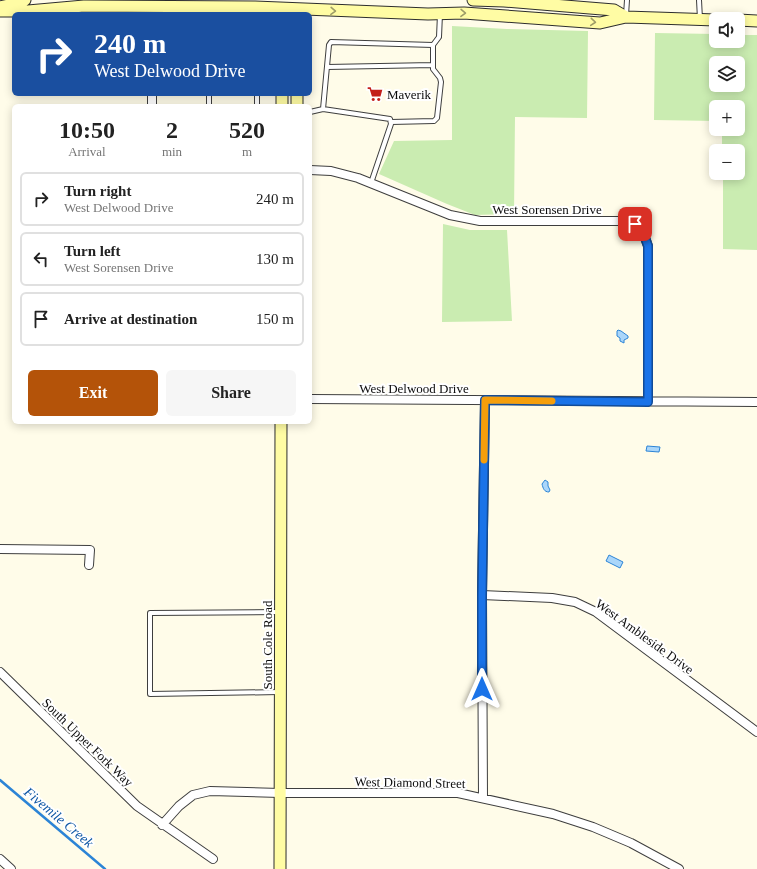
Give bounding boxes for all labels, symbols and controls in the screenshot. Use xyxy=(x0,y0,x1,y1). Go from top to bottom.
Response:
one-way arrow xyxy=(330,7,336,15)
one-way arrow xyxy=(460,9,466,18)
map controls xyxy=(709,12,745,180)
button: sound xyxy=(709,12,745,48)
one-way arrow xyxy=(590,18,596,27)
icon: right xyxy=(28,28,80,80)
text: 240 m xyxy=(94,28,166,59)
button: layers xyxy=(709,56,745,92)
text: West Delwood Drive xyxy=(94,61,246,81)
supermarket icon: Maverik xyxy=(366,85,384,103)
place label: Maverik xyxy=(387,87,432,102)
button: + xyxy=(709,100,745,136)
text: 10:50 xyxy=(59,117,115,143)
text: 2 xyxy=(166,117,178,143)
text: 520 xyxy=(229,117,265,143)
text: Arrival xyxy=(68,144,106,159)
text: min xyxy=(162,144,182,159)
text: m xyxy=(242,144,252,159)
button: − xyxy=(709,144,745,180)
text: Turn right xyxy=(64,183,131,199)
icon: right xyxy=(30,188,52,210)
text: 240 m xyxy=(256,191,294,207)
text: West Delwood Drive xyxy=(64,200,173,215)
street label: West Sorensen Drive xyxy=(492,202,602,217)
pin xyxy=(618,207,652,241)
icon: arrive xyxy=(624,213,646,235)
text: Turn left xyxy=(64,243,121,259)
icon: left xyxy=(30,248,52,270)
text: 130 m xyxy=(256,251,294,267)
text: West Sorensen Drive xyxy=(64,260,173,275)
icon: arrive xyxy=(30,308,52,330)
text: Arrive at destination xyxy=(64,311,197,327)
text: 150 m xyxy=(256,311,294,327)
button: Exit xyxy=(28,370,158,416)
button: Share xyxy=(166,370,296,416)
street label: West Delwood Drive xyxy=(359,381,469,396)
street label: West Ambleside Drive xyxy=(593,596,697,677)
street label: South Cole Road xyxy=(260,600,275,689)
position arrow xyxy=(461,668,503,710)
street label: South Upper Fork Way xyxy=(39,695,137,790)
street label: West Diamond Street xyxy=(354,774,466,791)
water label: Fivemile Creek xyxy=(20,784,97,851)

